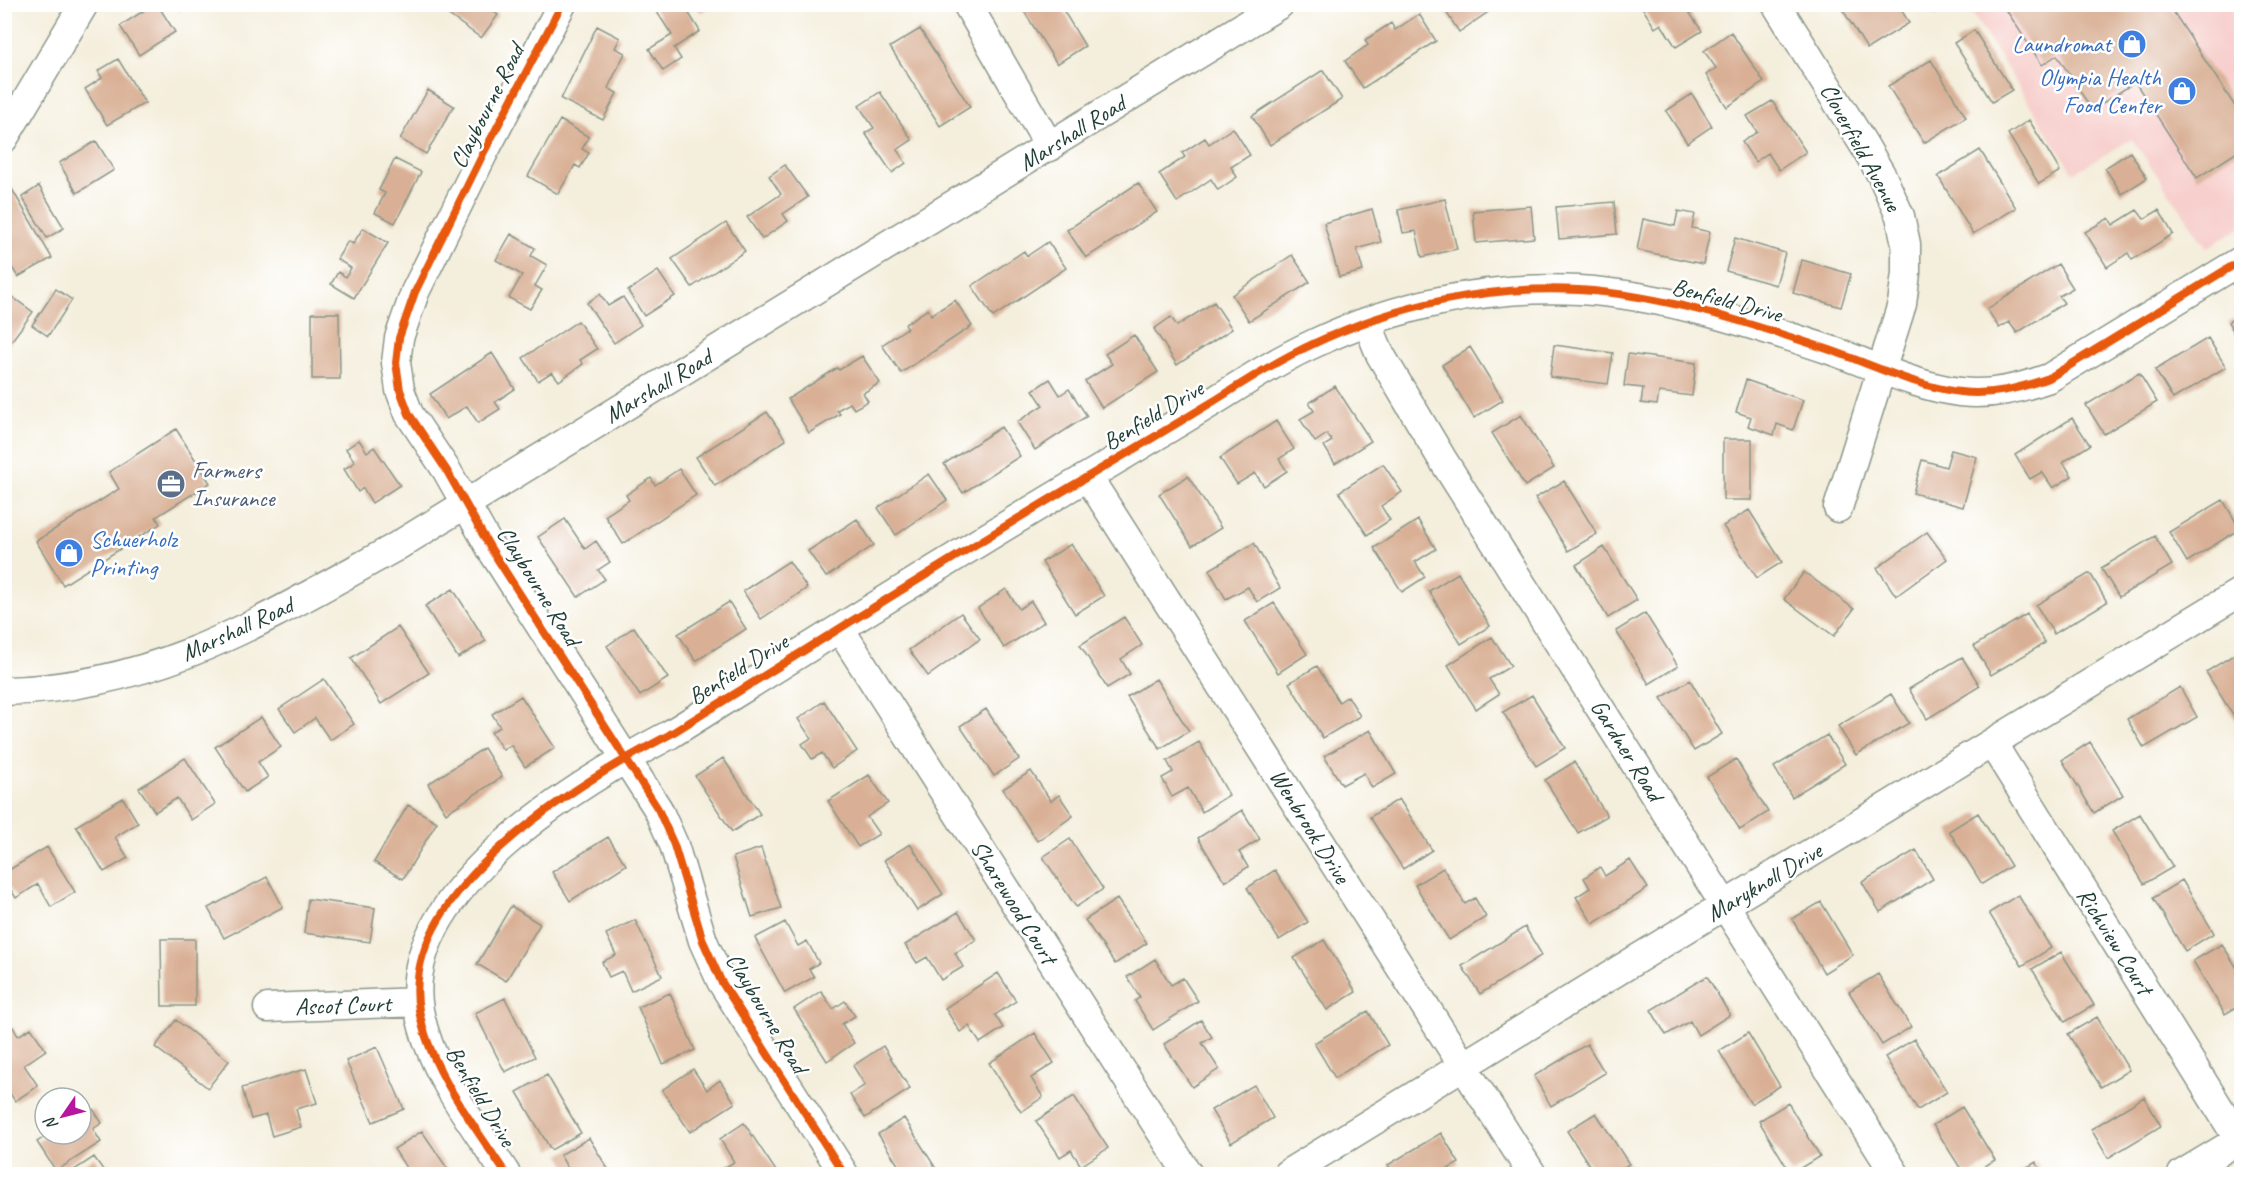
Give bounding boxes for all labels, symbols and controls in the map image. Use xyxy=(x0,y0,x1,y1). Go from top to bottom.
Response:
shop icon: Laundromat xyxy=(2116,28,2148,60)
place label: Laundromat xyxy=(2012,29,2113,59)
street label: Claybourne Road xyxy=(443,36,533,173)
place label: Olympia Health Food Center xyxy=(2039,62,2163,120)
shop icon: Olympia Health Food Center xyxy=(2166,75,2198,107)
street label: Cloverfield Avenue xyxy=(1814,78,1910,218)
street label: Marshall Road xyxy=(1013,87,1134,178)
street label: Benfield Drive xyxy=(1669,271,1787,330)
street label: Marshall Road xyxy=(599,340,720,430)
street label: Benfield Drive xyxy=(1097,372,1211,457)
place label: Farmers Insurance xyxy=(192,455,277,513)
office icon: Farmers Insurance xyxy=(155,468,187,500)
street label: Claybourne Road xyxy=(490,521,589,654)
place label: Schuerholz Printing xyxy=(90,524,179,582)
shop icon: Schuerholz Printing xyxy=(53,537,85,569)
street label: Marshall Road xyxy=(176,589,301,668)
street label: Benfield Drive xyxy=(682,625,795,711)
street label: Gardner Road xyxy=(1584,694,1672,809)
street label: Wenbrook Drive xyxy=(1263,763,1358,891)
street label: Sharewood Court xyxy=(964,835,1065,972)
street label: Maryknoll Drive xyxy=(1701,835,1829,928)
street label: Richview Court xyxy=(2070,882,2161,1003)
street label: Claybourne Road xyxy=(719,947,817,1082)
street label: Ascot Court xyxy=(295,988,393,1022)
street label: Benfield Drive xyxy=(439,1040,524,1154)
north arrow xyxy=(33,1086,93,1146)
text: N xyxy=(39,1112,63,1134)

